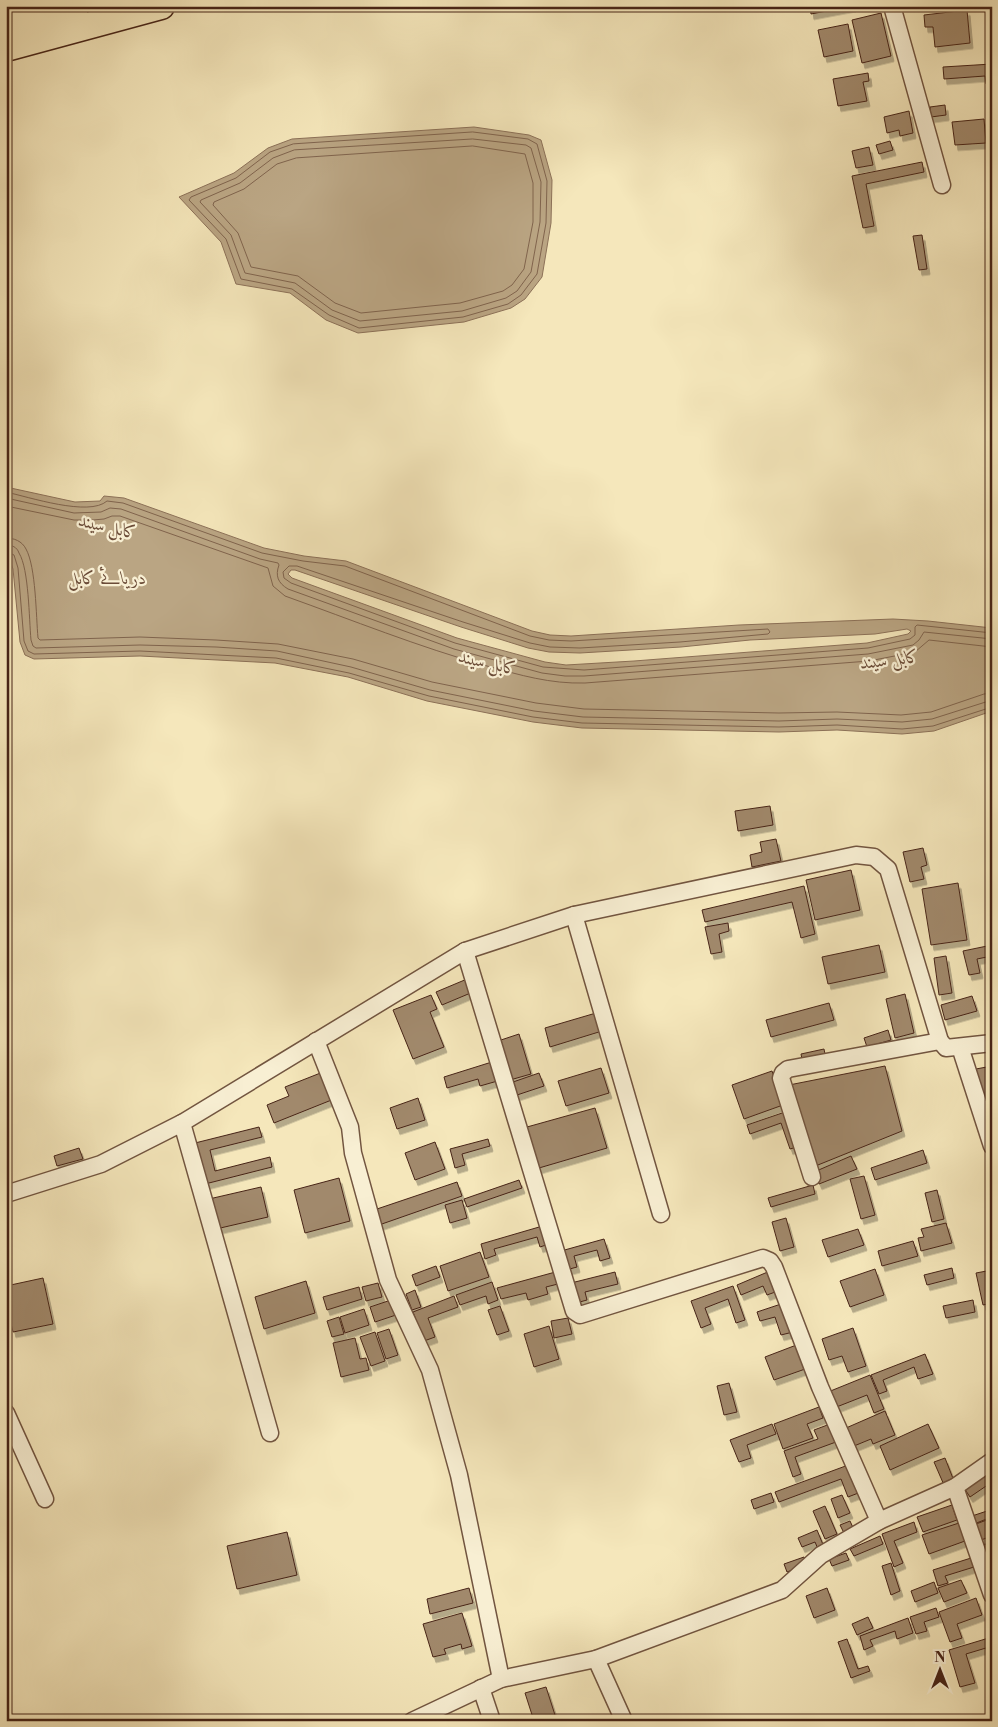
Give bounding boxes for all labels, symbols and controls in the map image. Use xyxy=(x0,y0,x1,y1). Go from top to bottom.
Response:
water label: کابل سيند xyxy=(76,509,140,546)
water label: دریائے کابل xyxy=(68,566,146,591)
water label: کابل سيند xyxy=(456,645,520,682)
water label: کابل سيند xyxy=(859,645,921,676)
north arrow xyxy=(916,1644,966,1694)
text: N xyxy=(934,1649,946,1667)

